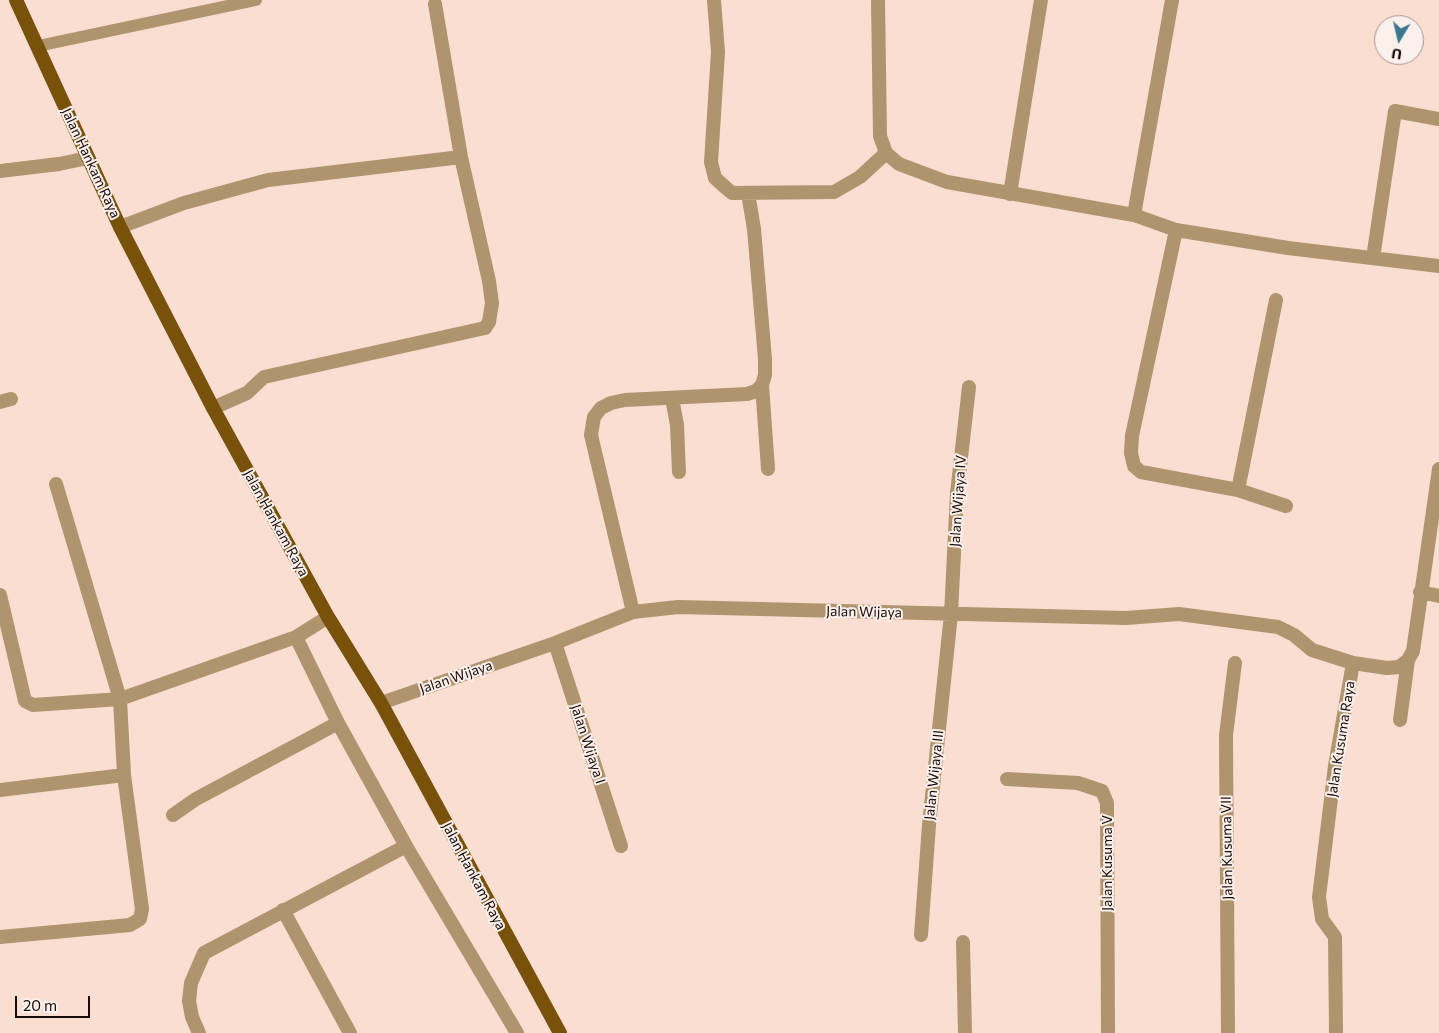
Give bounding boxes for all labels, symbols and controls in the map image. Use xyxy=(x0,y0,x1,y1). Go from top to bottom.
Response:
north arrow xyxy=(1374,15,1424,65)
text: U xyxy=(1390,45,1403,64)
street label: Jalan Hankam Raya xyxy=(58,105,124,221)
street label: Jalan Wijaya IV xyxy=(946,454,970,548)
street label: Jalan Hankam Raya xyxy=(240,467,312,579)
street label: Jalan Wijaya xyxy=(826,603,902,621)
street label: Jalan Wijaya xyxy=(417,657,495,697)
street label: Jalan Kusuma Raya xyxy=(1324,680,1358,798)
street label: Jalan Wijaya I xyxy=(567,702,609,786)
street label: Jalan Wijaya III xyxy=(921,729,947,821)
street label: Jalan Kusuma VII xyxy=(1218,796,1236,900)
street label: Jalan Kusuma V xyxy=(1099,815,1115,911)
street label: Jalan Hankam Raya xyxy=(439,819,509,933)
scale bar xyxy=(18,986,92,1018)
text: 20 m xyxy=(23,996,57,1014)

